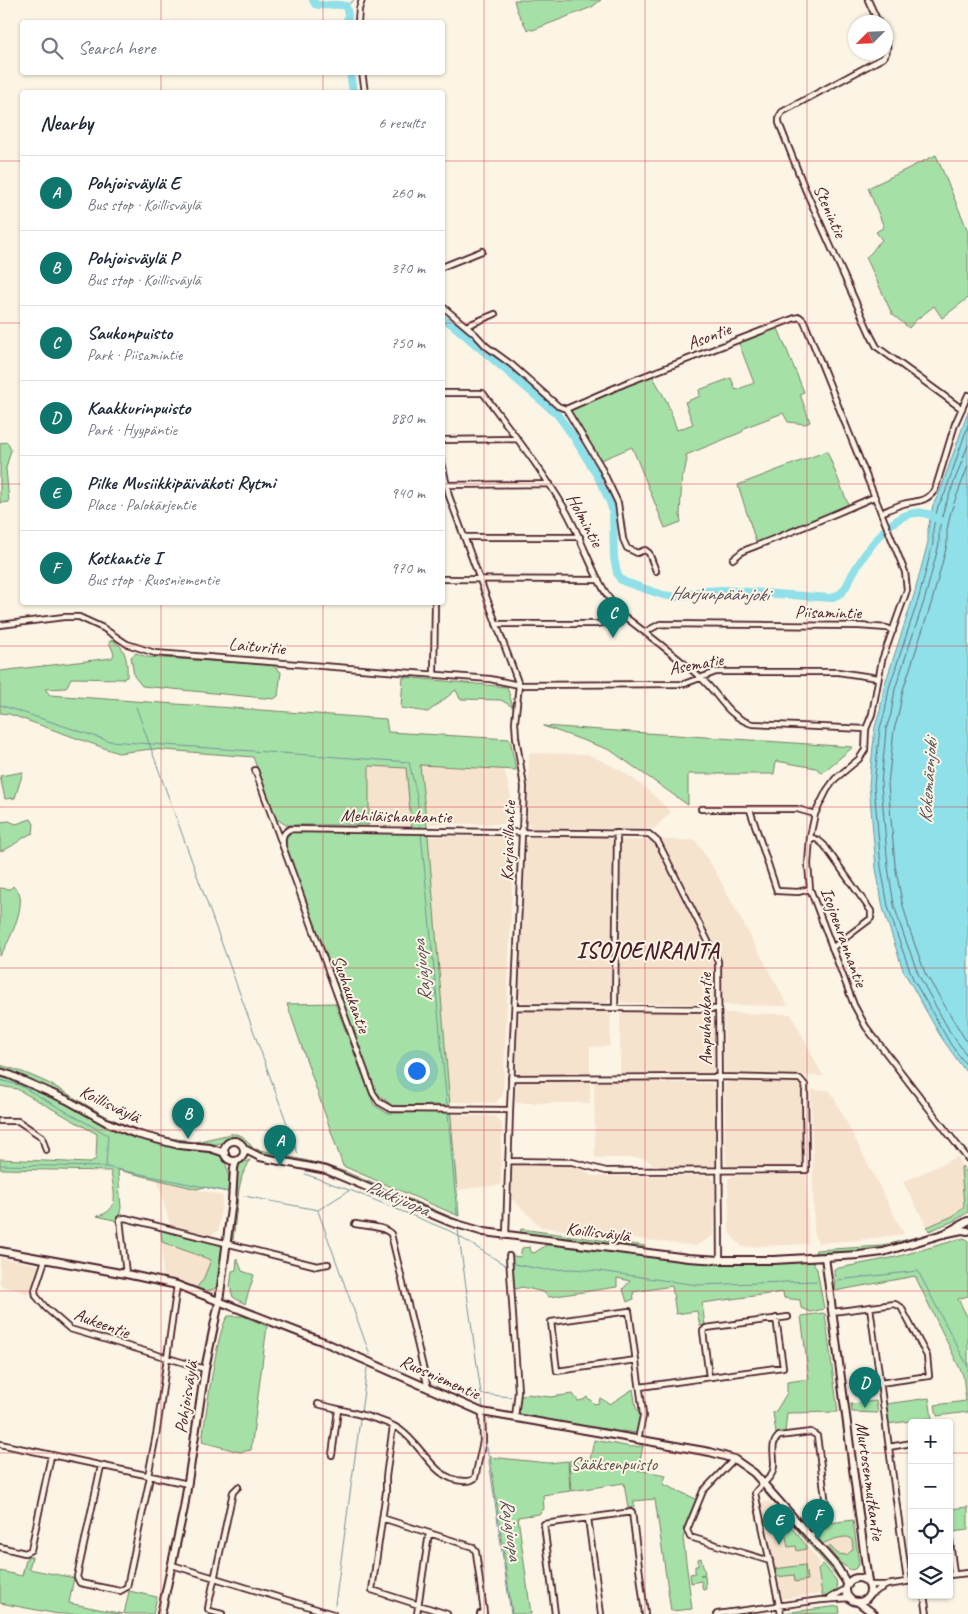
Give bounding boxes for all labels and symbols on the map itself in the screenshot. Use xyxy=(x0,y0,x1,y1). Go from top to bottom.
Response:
north arrow xyxy=(848,15,893,60)
street label: Stenintie xyxy=(809,181,852,242)
street label: Asontie xyxy=(684,317,735,354)
street label: Holmintie xyxy=(562,490,609,551)
water label: Harjunpäänjoki xyxy=(669,581,773,607)
pin: C xyxy=(597,597,629,638)
street label: Piisamintie xyxy=(795,600,863,624)
street label: Laituritie xyxy=(228,633,287,660)
street label: Asematie xyxy=(667,648,726,680)
water label: Kokemäenjoki xyxy=(913,734,943,824)
street label: Karjasillantie xyxy=(496,799,520,881)
street label: Mehiläishaukantie xyxy=(340,804,453,828)
street label: Isojoenrannantie xyxy=(816,884,873,991)
water label: Rajajuopa xyxy=(407,936,437,1003)
district label: ISOJOENRANTA xyxy=(577,937,720,965)
street label: Suohaukantie xyxy=(327,952,376,1037)
street label: Ampuhaukantie xyxy=(694,972,716,1065)
your location xyxy=(404,1058,430,1084)
street label: Koillisväylä xyxy=(76,1080,145,1128)
pin: B xyxy=(172,1098,204,1139)
pin: A xyxy=(264,1125,296,1166)
water label: Pukkijuopa xyxy=(363,1174,435,1223)
street label: Koillisväylä xyxy=(565,1217,632,1247)
street label: Aukeentie xyxy=(71,1303,134,1344)
street label: Ruosniementie xyxy=(397,1350,484,1405)
street label: Pohjoisväylä xyxy=(169,1358,203,1435)
pin: D xyxy=(849,1367,881,1408)
street label: Murtosenmutkantie xyxy=(851,1421,889,1543)
park label: Sääksenpuisto xyxy=(571,1453,659,1475)
water label: Rajajuopa xyxy=(495,1497,528,1564)
pin: F xyxy=(802,1499,834,1540)
pin: E xyxy=(763,1504,795,1545)

